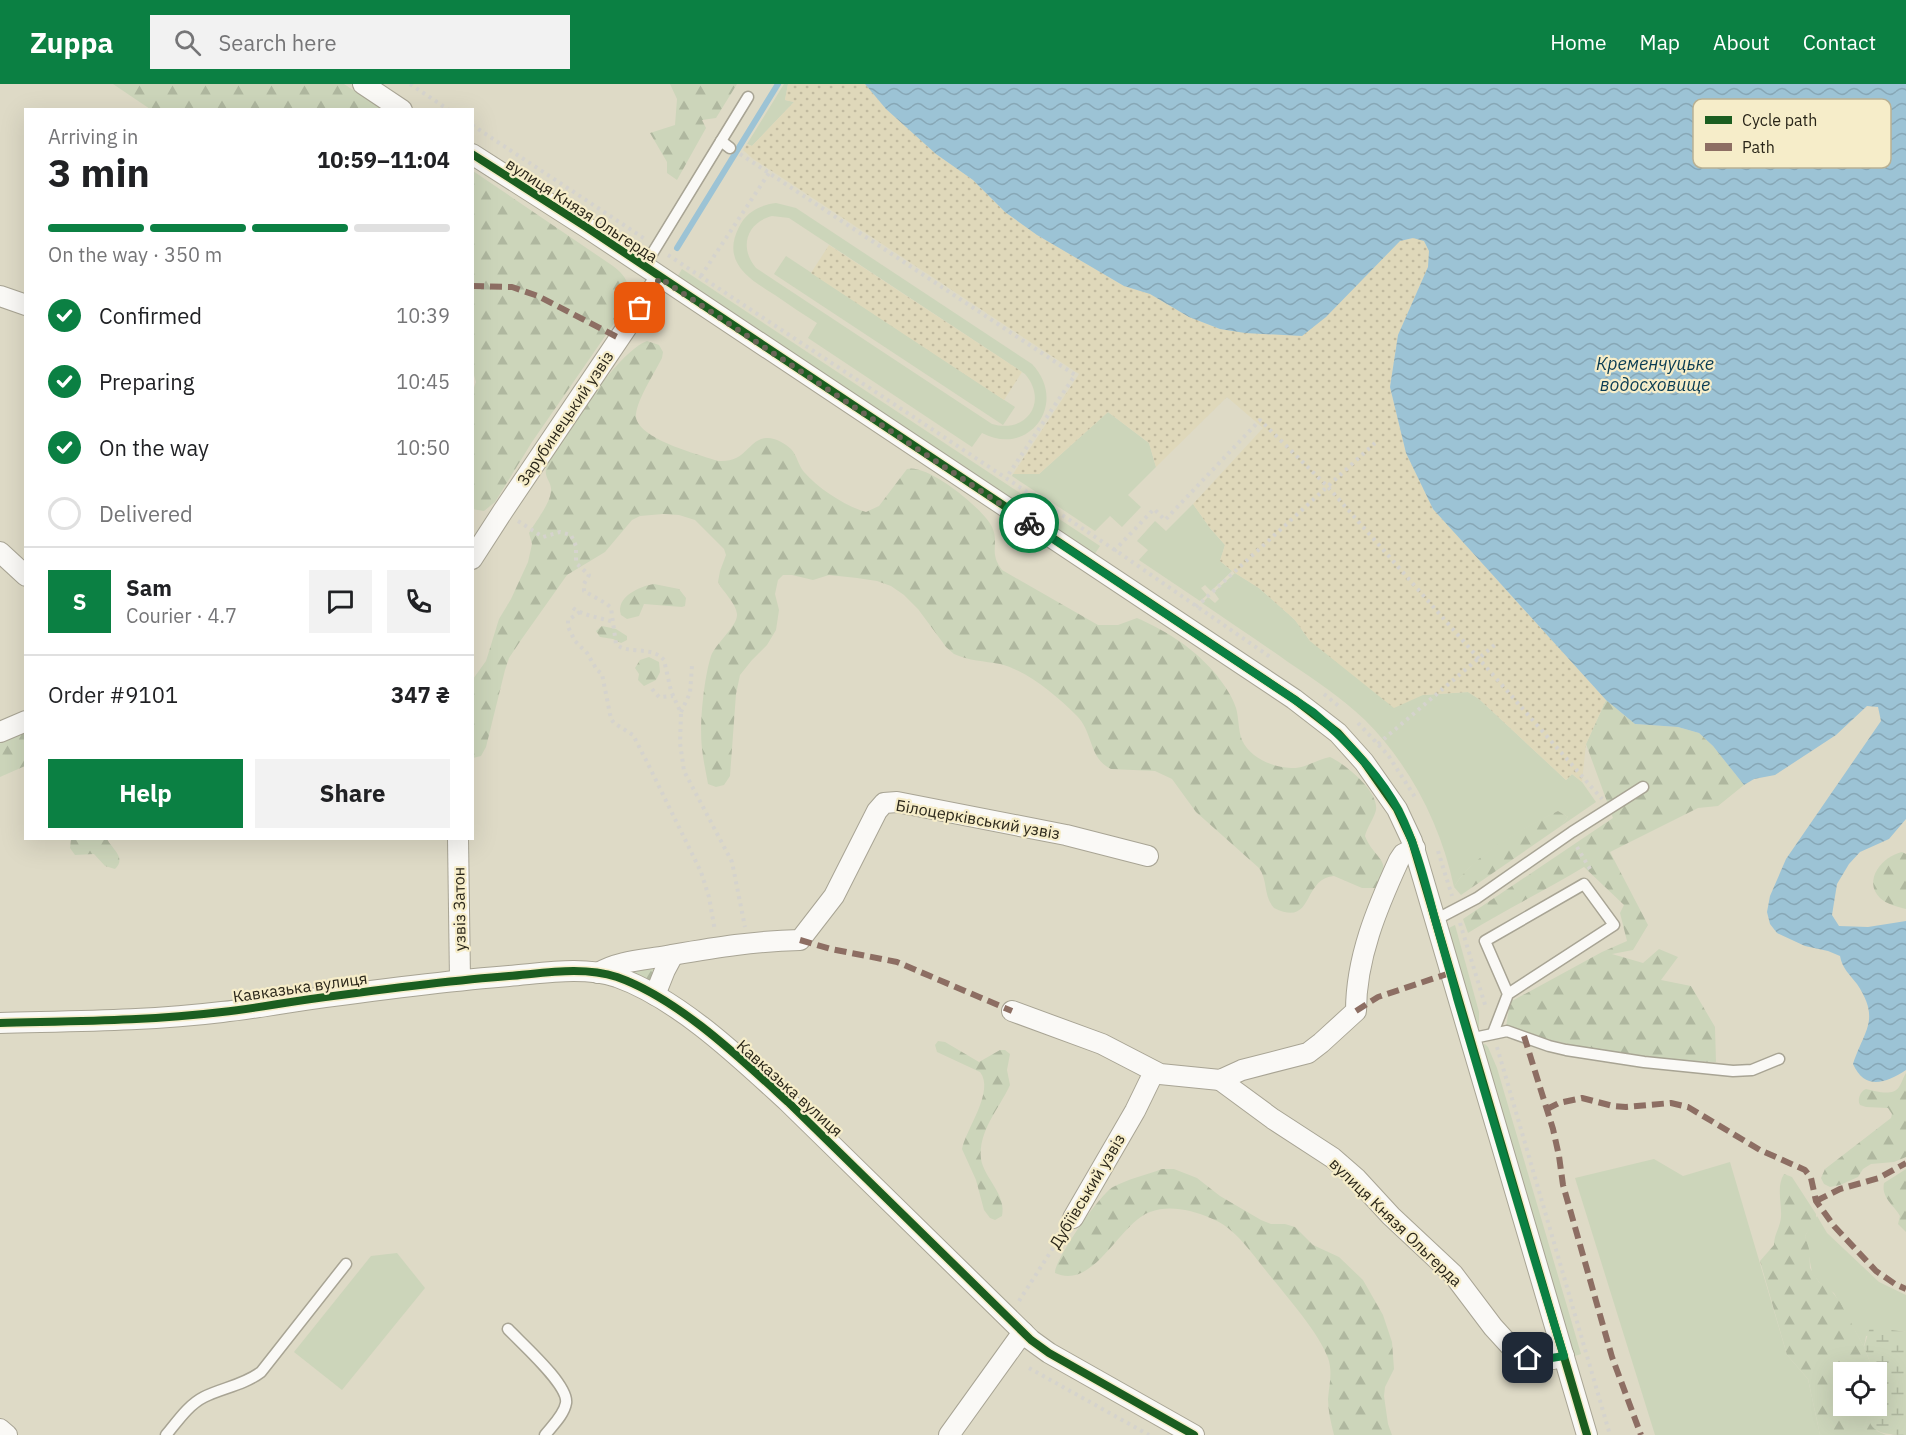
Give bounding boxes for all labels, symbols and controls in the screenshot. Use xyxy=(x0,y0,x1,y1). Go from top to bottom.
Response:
search box xyxy=(150,15,570,69)
text: Zuppa xyxy=(30,24,114,61)
icon: search xyxy=(171,26,204,59)
text: Search here xyxy=(219,28,336,57)
text: Home xyxy=(1550,28,1607,56)
text: Map xyxy=(1640,28,1680,56)
text: About xyxy=(1713,28,1770,56)
text: Contact xyxy=(1803,28,1876,56)
legend xyxy=(1693,99,1891,168)
text: Cycle path xyxy=(1742,110,1817,130)
text: Arriving in xyxy=(48,123,138,150)
text: Path xyxy=(1742,137,1775,157)
text: 10:59–11:04 xyxy=(317,145,450,174)
text: 3 min xyxy=(48,147,150,198)
street label: вулиця Князя Ольгерда xyxy=(502,153,662,267)
text: On the way · 350 m xyxy=(48,241,222,268)
pin xyxy=(614,282,665,333)
icon: bag xyxy=(623,291,656,324)
icon: check xyxy=(48,299,81,332)
text: Confirmed xyxy=(99,301,202,330)
text: 10:39 xyxy=(396,302,450,329)
street label: Зарубинецький узвіз xyxy=(513,347,617,489)
water label: Кременчуцьке водосховище xyxy=(1596,352,1714,396)
icon: check xyxy=(48,365,81,398)
text: Preparing xyxy=(99,367,194,396)
text: 10:45 xyxy=(396,368,450,395)
icon: check xyxy=(48,431,81,464)
text: On the way xyxy=(99,433,209,462)
text: 10:50 xyxy=(396,434,450,461)
courier xyxy=(999,493,1059,553)
text: Delivered xyxy=(99,499,193,528)
icon: bike xyxy=(1013,507,1046,540)
button: chat xyxy=(309,570,372,633)
button: phone xyxy=(387,570,450,633)
text: Sam xyxy=(126,573,172,602)
text: S xyxy=(73,587,86,616)
text: Courier · 4.7 xyxy=(126,602,237,629)
text: Order #9101 xyxy=(48,680,178,709)
text: 347 ₴ xyxy=(391,680,450,709)
button: Help xyxy=(48,759,243,828)
button: Share xyxy=(255,759,450,828)
street label: Білоцерківський узвіз xyxy=(894,795,1062,843)
street label: узвіз Затон xyxy=(448,867,470,951)
street label: Кавказька вулиця xyxy=(231,968,369,1006)
street label: Кавказька вулиця xyxy=(733,1035,847,1141)
street label: Дубіївський узвіз xyxy=(1045,1130,1129,1252)
street label: вулиця Князя Ольгерда xyxy=(1325,1153,1467,1291)
pin xyxy=(1502,1332,1553,1383)
icon: home xyxy=(1511,1341,1544,1374)
map controls xyxy=(1833,1362,1887,1416)
button: locate xyxy=(1833,1362,1887,1416)

